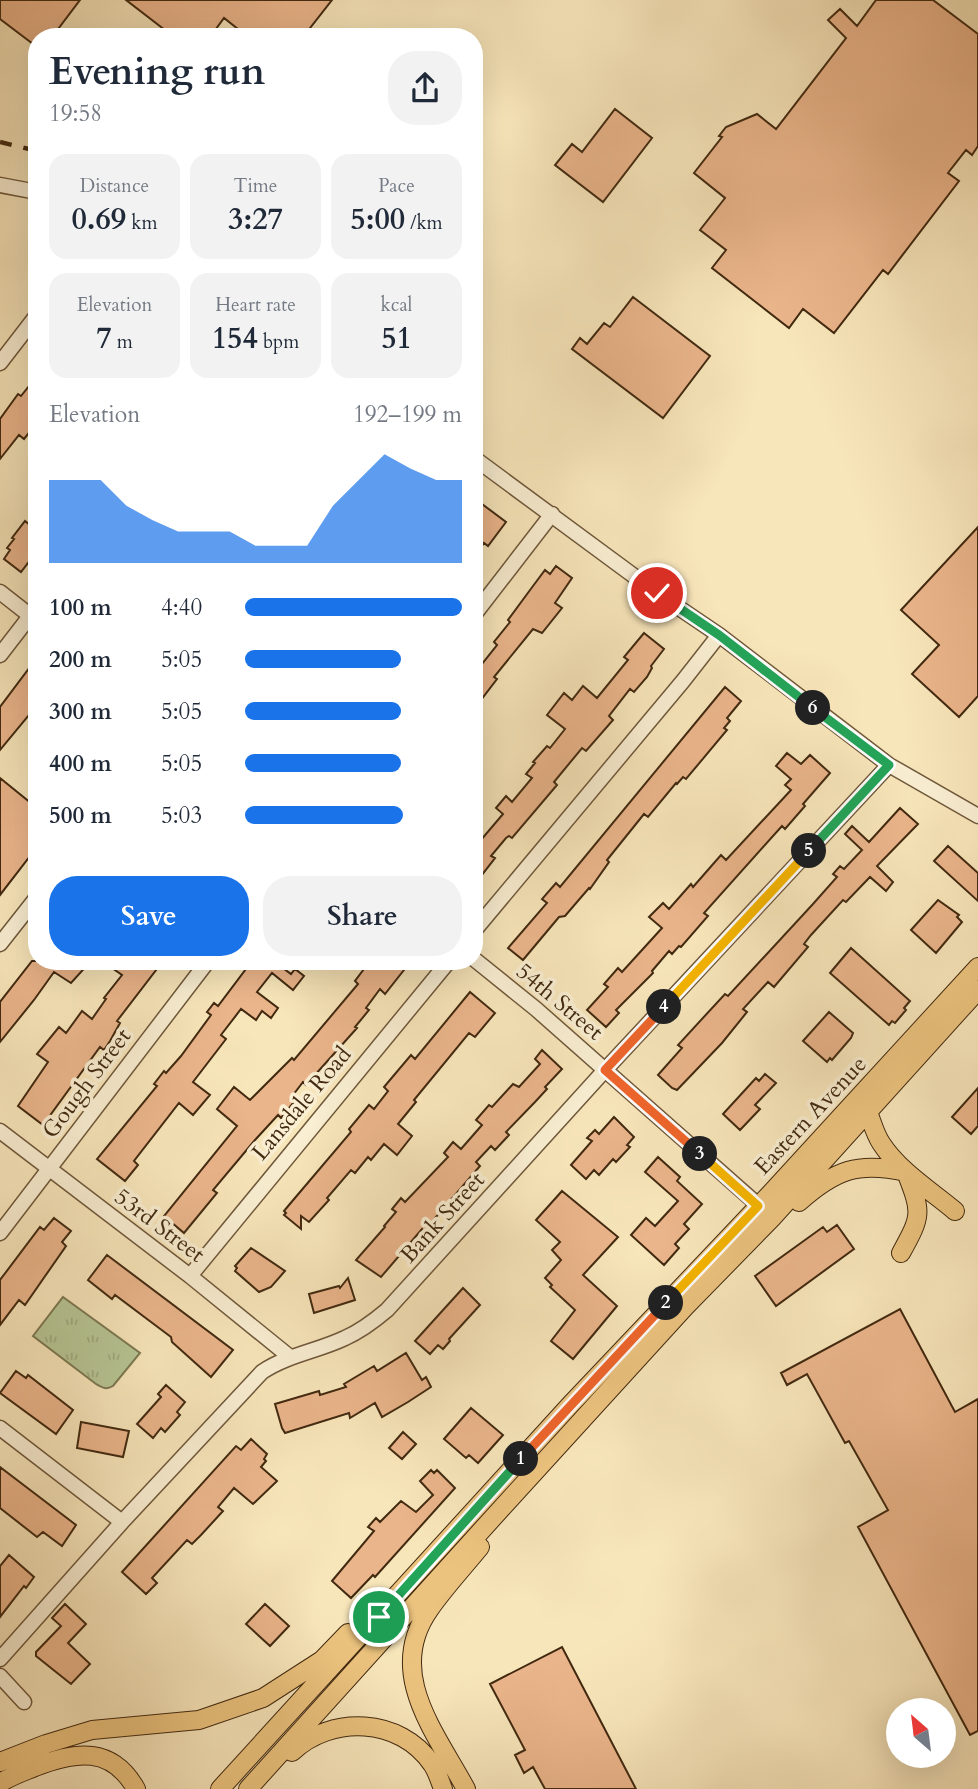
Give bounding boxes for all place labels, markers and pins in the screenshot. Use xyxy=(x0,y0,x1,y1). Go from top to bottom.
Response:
pin xyxy=(627,563,687,623)
pin: 6 xyxy=(796,690,830,726)
pin: 5 xyxy=(792,834,826,868)
pin: 4 xyxy=(646,990,682,1024)
pin: 3 xyxy=(682,1136,718,1172)
pin: 2 xyxy=(648,1286,684,1320)
pin: 1 xyxy=(504,1442,538,1476)
pin xyxy=(349,1587,409,1647)

